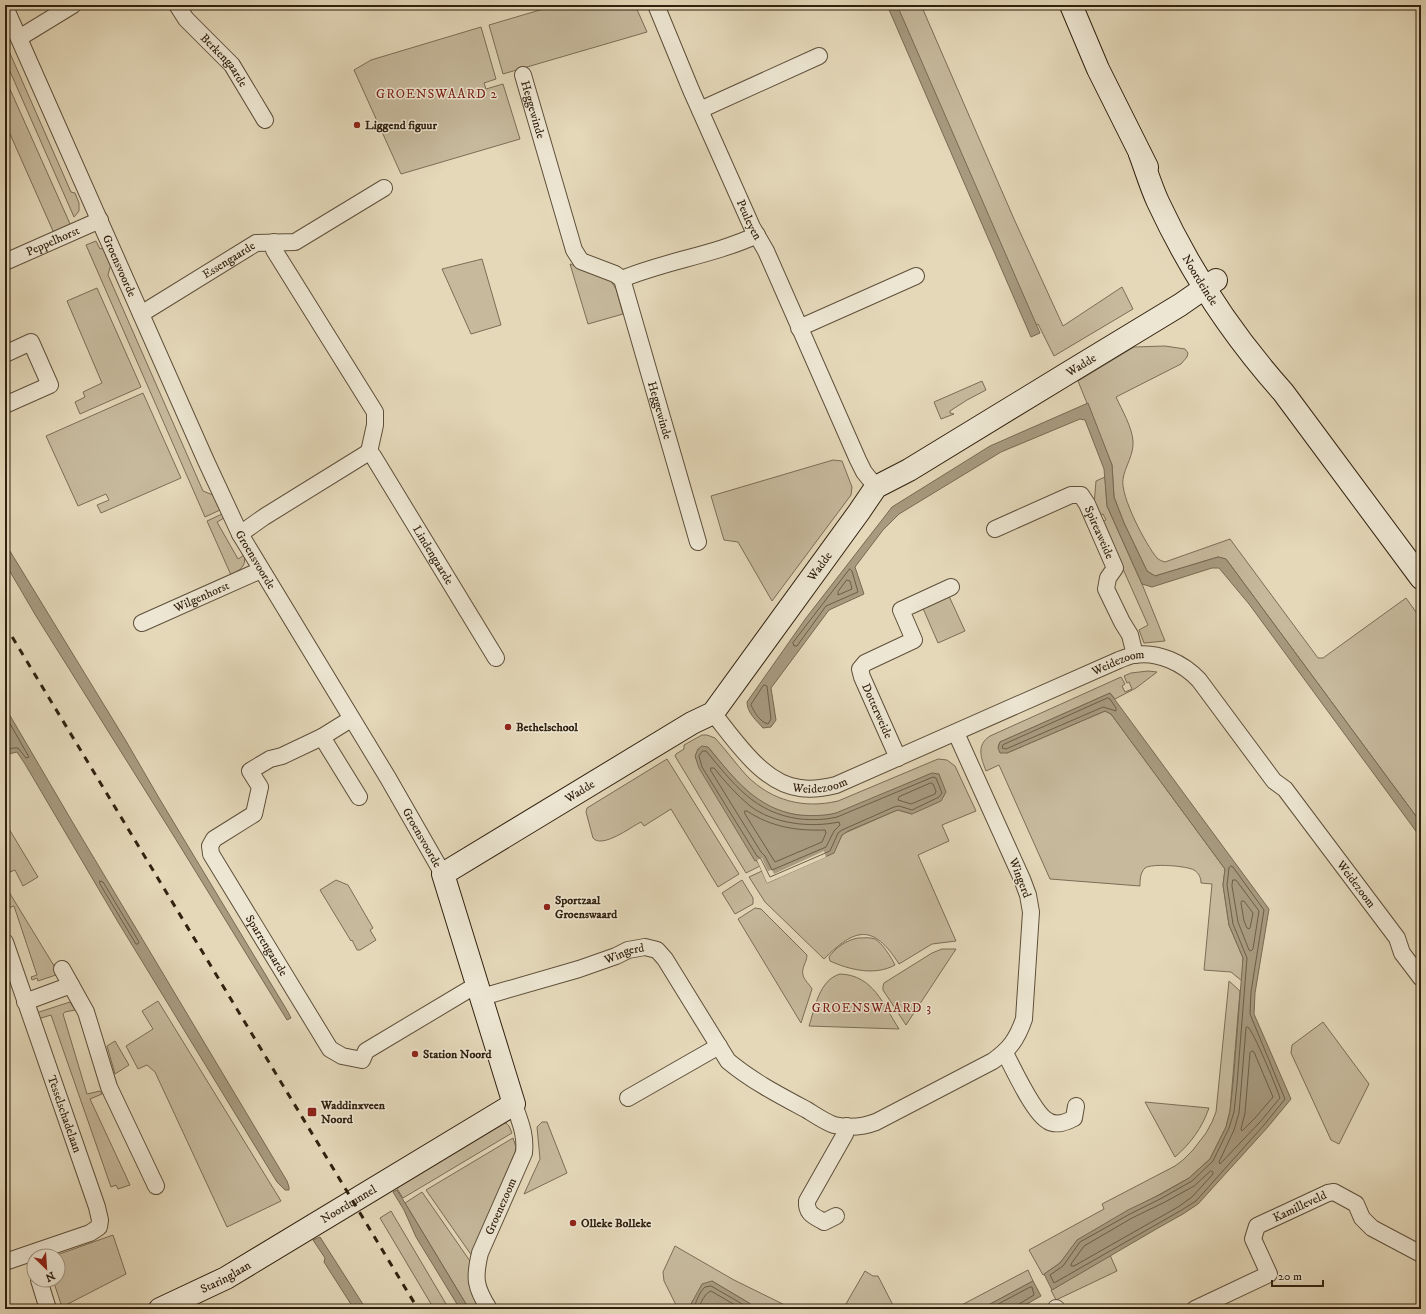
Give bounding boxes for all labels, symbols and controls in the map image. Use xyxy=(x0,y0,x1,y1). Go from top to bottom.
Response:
street label: Berkengaarde xyxy=(197,30,251,90)
street label: Heggewinde xyxy=(518,79,549,140)
district label: GROENSWAARD 2 xyxy=(376,86,498,102)
place label: Liggend figuur xyxy=(365,118,437,133)
marker: Liggend figuur xyxy=(352,120,362,130)
street label: Peuleyen xyxy=(733,197,766,243)
street label: Peppelhorst xyxy=(24,223,82,259)
street label: Groensvoorde xyxy=(99,232,140,299)
street label: Essengaarde xyxy=(200,238,258,282)
street label: Noordeinde xyxy=(1179,252,1222,308)
street label: Wadde xyxy=(1063,350,1099,380)
street label: Heggewinde xyxy=(644,380,675,441)
street label: Spireaweide xyxy=(1081,503,1118,561)
street label: Lindengaarde xyxy=(409,523,457,587)
street label: Groensvoorde xyxy=(232,527,279,592)
street label: Wadde xyxy=(803,549,835,585)
street label: Wilgenhorst xyxy=(170,578,232,616)
street label: Weidezoom xyxy=(1088,647,1145,679)
street label: Dotterweide xyxy=(858,681,896,741)
place label: Bethelschool xyxy=(516,720,578,735)
marker: Bethelschool xyxy=(503,722,513,732)
street label: Weidezoom xyxy=(790,773,850,796)
street label: Wadde xyxy=(561,776,597,806)
street label: Groensvoorde xyxy=(399,805,445,870)
street label: Wingerd xyxy=(1005,855,1034,900)
street label: Weidezoom xyxy=(1333,857,1379,911)
place label: Sportzaal Groenswaard xyxy=(555,893,618,922)
marker: Sportzaal Groenswaard xyxy=(542,902,552,912)
street label: Sparrengaarde xyxy=(242,912,291,979)
street label: Wingerd xyxy=(601,940,645,967)
district label: GROENSWAARD 3 xyxy=(812,1000,932,1016)
place label: Station Noord xyxy=(423,1047,493,1062)
marker: Station Noord xyxy=(410,1049,420,1059)
street label: Tesselschadelaan xyxy=(44,1073,85,1155)
place label: Waddinxveen Noord xyxy=(320,1098,386,1127)
marker: Waddinxveen Noord xyxy=(306,1106,318,1118)
street label: Groenezoom xyxy=(481,1176,520,1237)
street label: Noordtunnel xyxy=(318,1181,379,1227)
street label: Kamilleveld xyxy=(1270,1187,1329,1225)
place label: Olleke Bolleke xyxy=(581,1216,651,1231)
marker: Olleke Bolleke xyxy=(568,1218,578,1228)
north arrow xyxy=(26,1248,66,1288)
street label: Staringlaan xyxy=(198,1257,254,1296)
scale bar xyxy=(1272,1262,1323,1288)
text: N xyxy=(43,1268,57,1284)
text: 20 m xyxy=(1278,1269,1302,1284)

